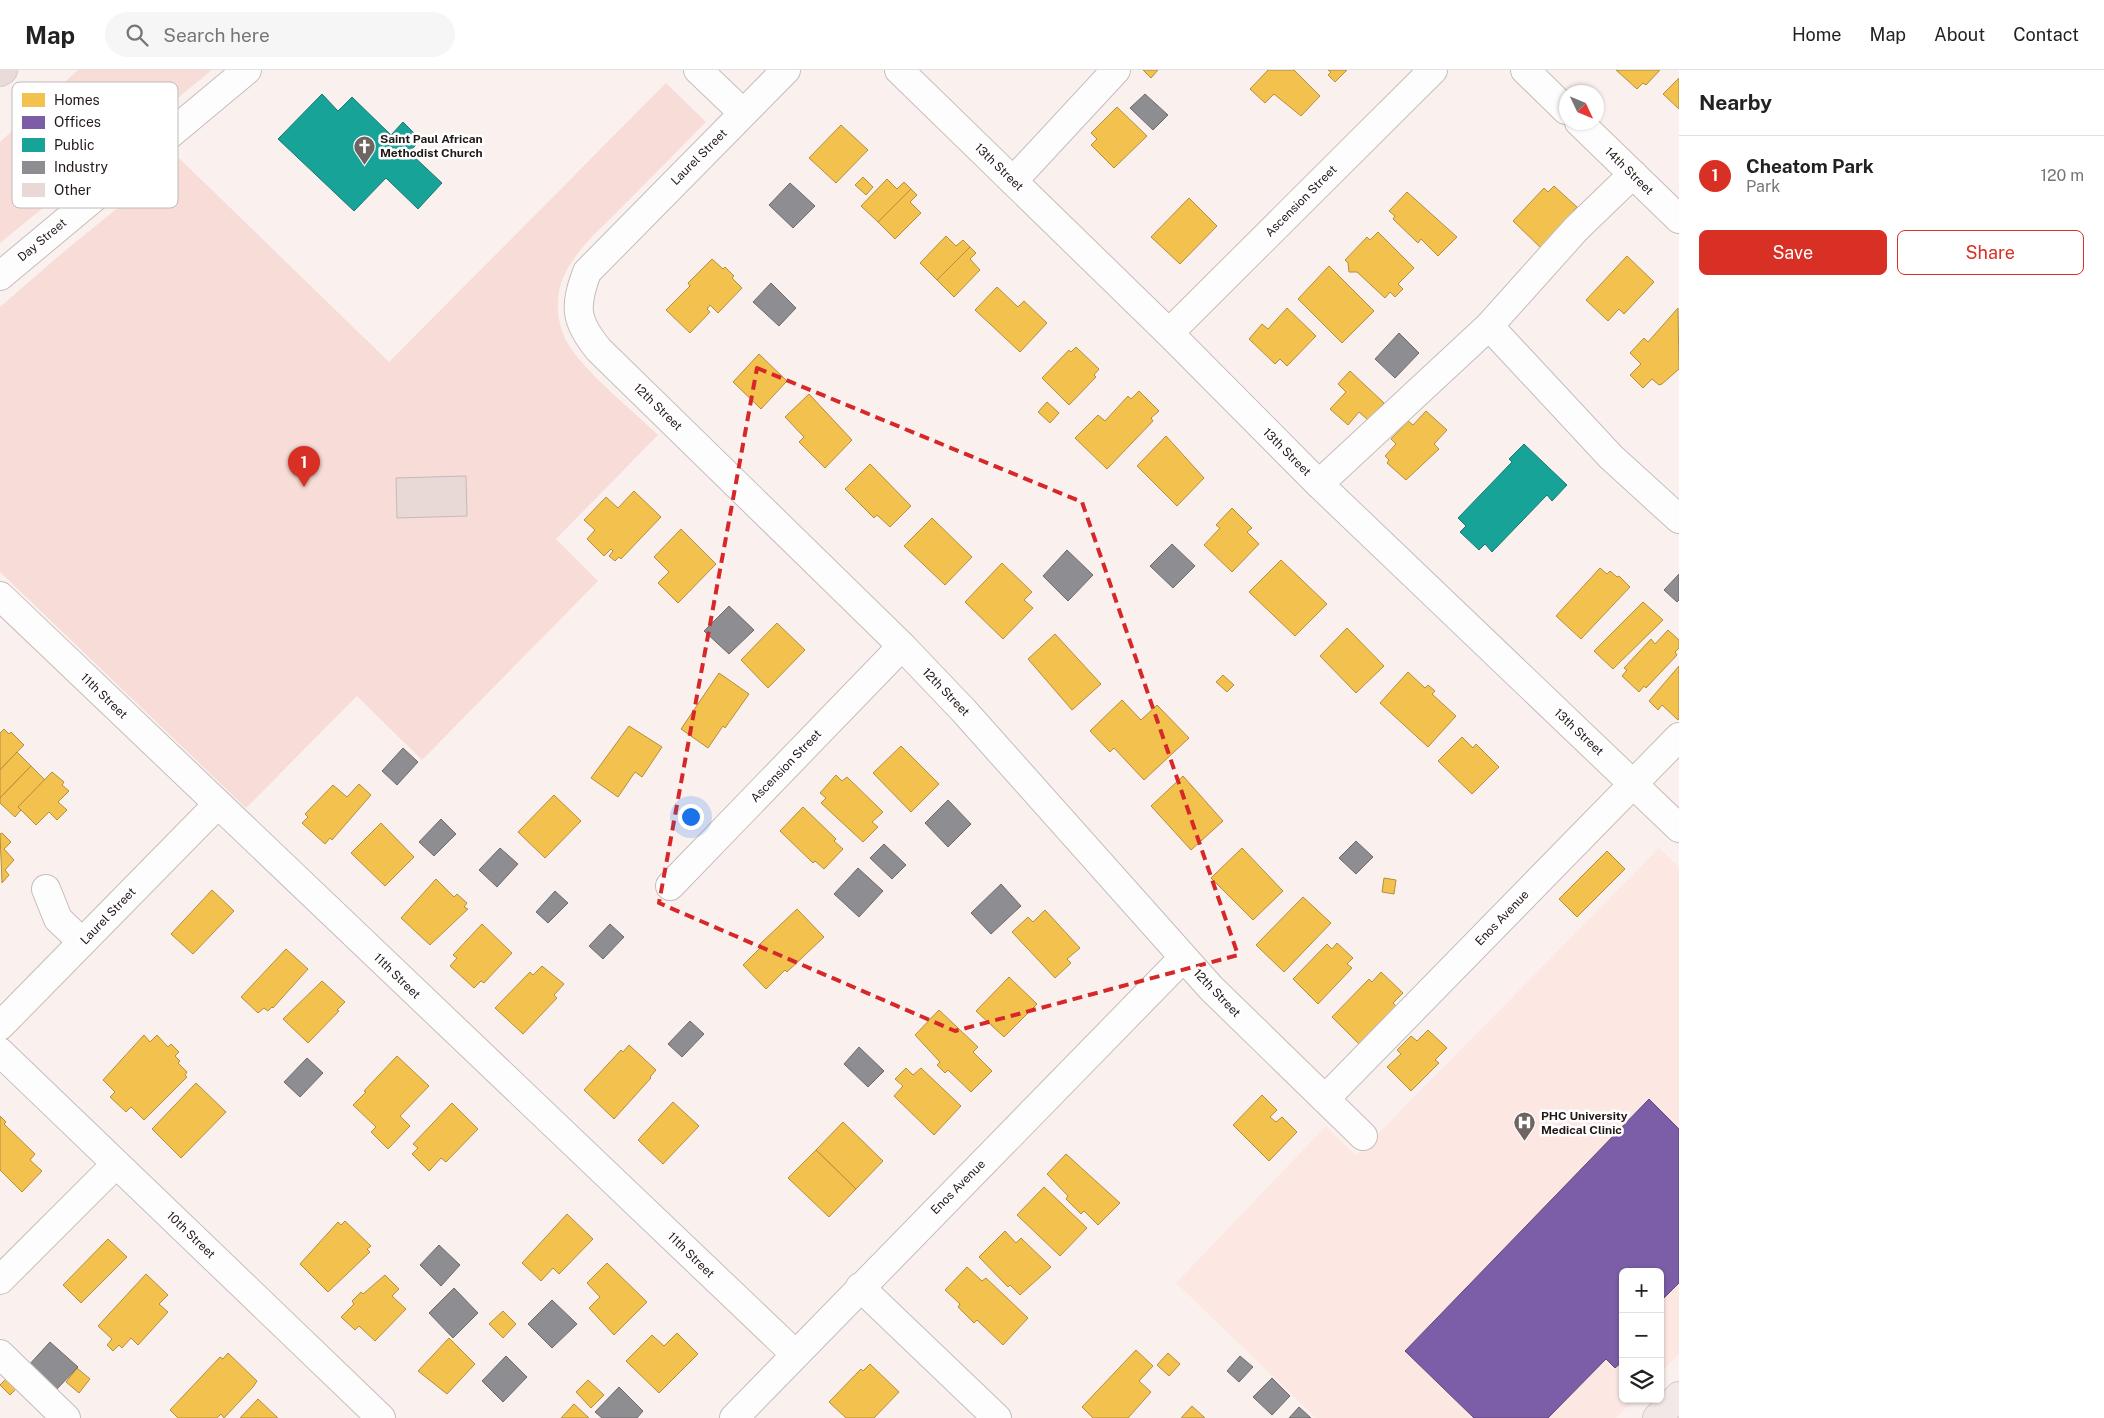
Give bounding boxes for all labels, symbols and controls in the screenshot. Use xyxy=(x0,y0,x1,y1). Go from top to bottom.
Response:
search box xyxy=(105,12,455,57)
text: Map xyxy=(25,21,75,49)
icon: search xyxy=(123,21,151,49)
text: Search here xyxy=(163,24,270,46)
text: Home xyxy=(1792,24,1842,45)
text: Map xyxy=(1870,24,1906,45)
text: About xyxy=(1934,24,1985,45)
text: Contact xyxy=(2013,24,2079,45)
legend xyxy=(12,82,178,208)
north arrow xyxy=(1559,85,1604,130)
text: Nearby xyxy=(1699,90,1772,115)
text: Homes xyxy=(54,92,100,108)
text: Offices xyxy=(54,114,101,130)
street label: Laurel Street xyxy=(668,126,730,188)
place label: Saint Paul African Methodist Church xyxy=(380,132,483,160)
church icon: Saint Paul African Methodist Church xyxy=(352,134,376,165)
text: Public xyxy=(54,137,95,153)
street label: 13th Street xyxy=(972,140,1026,194)
street label: 14th Street xyxy=(1602,144,1656,198)
text: Cheatom Park xyxy=(1746,155,1874,177)
text: Industry xyxy=(54,159,109,175)
street label: Ascension Street xyxy=(1262,162,1340,240)
text: 1 xyxy=(1712,166,1718,185)
text: 120 m xyxy=(2040,166,2084,185)
text: Park xyxy=(1746,177,1780,196)
text: Other xyxy=(54,182,91,198)
street label: Day Street xyxy=(15,215,69,264)
button: Save xyxy=(1699,230,1887,275)
button: Share xyxy=(1897,230,2084,275)
street label: 12th Street xyxy=(631,381,685,434)
street label: 13th Street xyxy=(1260,425,1314,479)
pin: 1 xyxy=(288,446,320,487)
street label: 12th Street xyxy=(920,665,973,719)
street label: 11th Street xyxy=(78,670,130,722)
street label: 13th Street xyxy=(1552,706,1607,758)
street label: Ascension Street xyxy=(748,727,824,805)
your location xyxy=(678,804,704,830)
street label: Laurel Street xyxy=(77,884,139,947)
street label: Enos Avenue xyxy=(1472,887,1532,948)
street label: 11th Street xyxy=(371,950,423,1002)
street label: 12th Street xyxy=(1191,966,1244,1020)
place label: PHC University Medical Clinic xyxy=(1541,1109,1628,1137)
hospital icon: PHC University Medical Clinic xyxy=(1513,1111,1537,1142)
street label: Enos Avenue xyxy=(928,1157,988,1217)
street label: 10th Street xyxy=(164,1209,218,1262)
street label: 11th Street xyxy=(665,1229,717,1281)
map controls xyxy=(1619,1268,1664,1403)
button: + xyxy=(1619,1268,1664,1313)
button: − xyxy=(1619,1313,1664,1358)
button: layers xyxy=(1619,1358,1664,1403)

